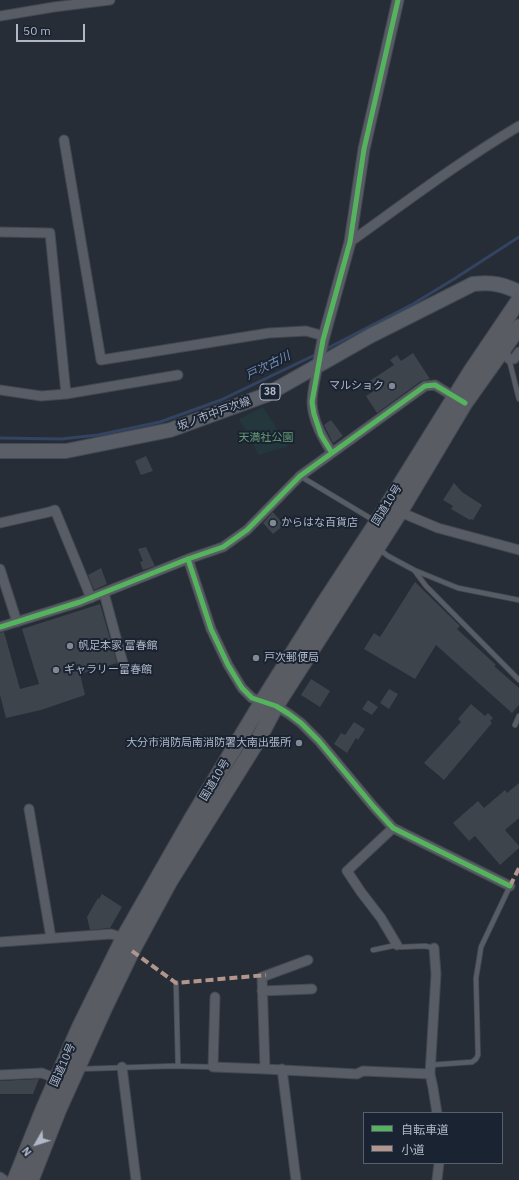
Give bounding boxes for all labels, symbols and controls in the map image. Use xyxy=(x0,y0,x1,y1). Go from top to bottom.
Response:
scale bar xyxy=(18,16,87,42)
text: 50 m xyxy=(23,23,51,38)
water label: 戸次古川 xyxy=(243,349,293,383)
place label: マルショク xyxy=(329,379,384,393)
marker: マルショク xyxy=(387,381,397,391)
road number: 38 xyxy=(260,384,280,400)
street label: 坂ノ市中戸次線 xyxy=(176,395,252,433)
park label: 天満社公園 xyxy=(239,431,293,445)
street label: 国道10号 xyxy=(369,482,405,528)
place label: からはな百貨店 xyxy=(281,516,358,530)
marker: からはな百貨店 xyxy=(268,518,278,528)
place label: 帆足本家 富春館 xyxy=(78,639,158,653)
marker: 帆足本家 富春館 xyxy=(65,641,75,651)
place label: 戸次郵便局 xyxy=(264,651,319,665)
marker: 戸次郵便局 xyxy=(251,653,261,663)
place label: ギャラリー富春館 xyxy=(64,663,152,677)
marker: ギャラリー富春館 xyxy=(51,665,61,675)
place label: 大分市消防局南消防署大南出張所 xyxy=(126,736,291,750)
marker: 大分市消防局南消防署大南出張所 xyxy=(294,738,304,748)
street label: 国道10号 xyxy=(197,757,233,803)
street label: 国道10号 xyxy=(48,1041,78,1089)
legend xyxy=(363,1112,503,1164)
text: 自転車道 xyxy=(401,1122,449,1137)
north arrow xyxy=(16,1124,56,1164)
text: 小道 xyxy=(401,1142,425,1157)
text: N xyxy=(19,1144,35,1159)

